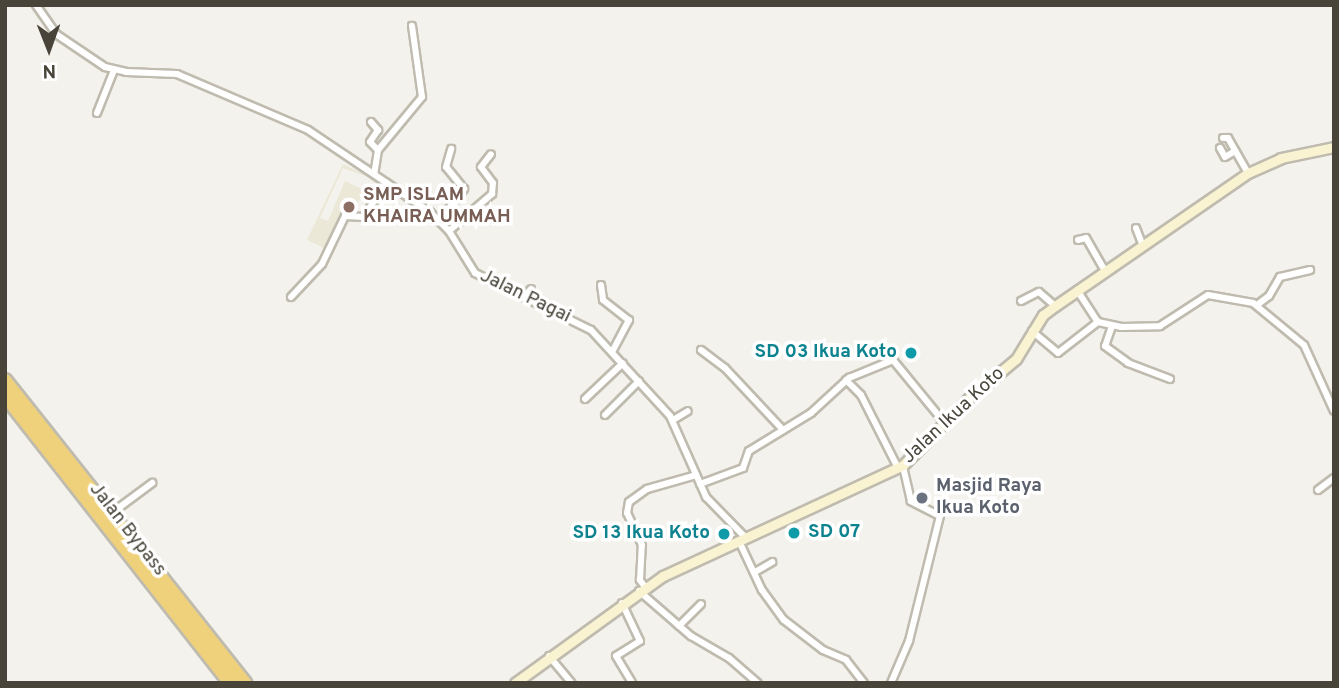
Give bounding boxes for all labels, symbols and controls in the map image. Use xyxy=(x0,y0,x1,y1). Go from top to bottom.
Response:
north arrow xyxy=(14,14,84,84)
text: N xyxy=(42,58,56,82)
place label: SMP ISLAM KHAIRA UMMAH xyxy=(363,185,511,229)
marker: SMP ISLAM KHAIRA UMMAH xyxy=(341,199,357,215)
street label: Jalan Pagai xyxy=(476,265,574,329)
place label: SD 03 Ikua Koto xyxy=(755,342,897,364)
marker: SD 03 Ikua Koto xyxy=(903,345,919,361)
street label: Jalan Ikua Koto xyxy=(898,363,1010,469)
place label: Masjid Raya Ikua Koto xyxy=(936,476,1042,520)
street label: Jalan Bypass xyxy=(84,479,170,581)
marker: Masjid Raya Ikua Koto xyxy=(914,490,930,506)
place label: SD 07 xyxy=(808,522,860,544)
place label: SD 13 Ikua Koto xyxy=(572,523,710,545)
marker: SD 07 xyxy=(786,525,802,541)
marker: SD 13 Ikua Koto xyxy=(716,526,732,542)

